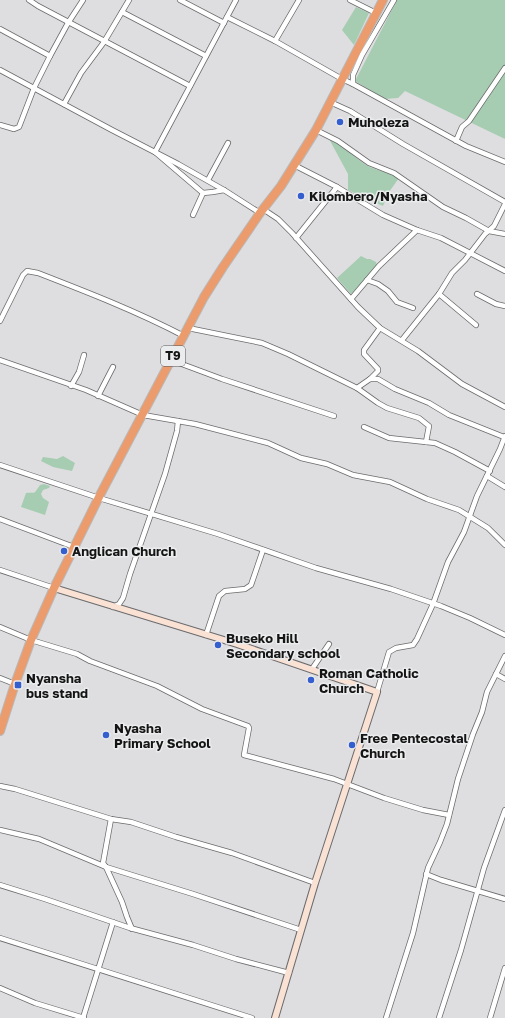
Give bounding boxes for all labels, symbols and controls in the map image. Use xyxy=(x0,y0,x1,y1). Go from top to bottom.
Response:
place label: Muholeza xyxy=(348,114,409,130)
marker: Muholeza xyxy=(335,117,345,127)
place label: Kilombero/Nyasha xyxy=(309,188,428,204)
marker: Kilombero/Nyasha xyxy=(296,191,306,201)
road number: T9 xyxy=(161,346,185,366)
place label: Anglican Church xyxy=(72,543,176,559)
marker: Anglican Church xyxy=(59,546,69,556)
place label: Buseko Hill Secondary school xyxy=(226,630,341,661)
marker: Buseko Hill Secondary school xyxy=(213,640,223,650)
place label: Roman Catholic Church xyxy=(319,665,419,696)
place label: Nyansha bus stand xyxy=(26,670,88,701)
marker: Roman Catholic Church xyxy=(306,675,316,685)
marker: Nyansha bus stand xyxy=(13,680,23,690)
place label: Nyasha Primary School xyxy=(114,720,211,751)
marker: Nyasha Primary School xyxy=(101,730,111,740)
place label: Free Pentecostal Church xyxy=(360,730,468,761)
marker: Free Pentecostal Church xyxy=(347,740,357,750)

